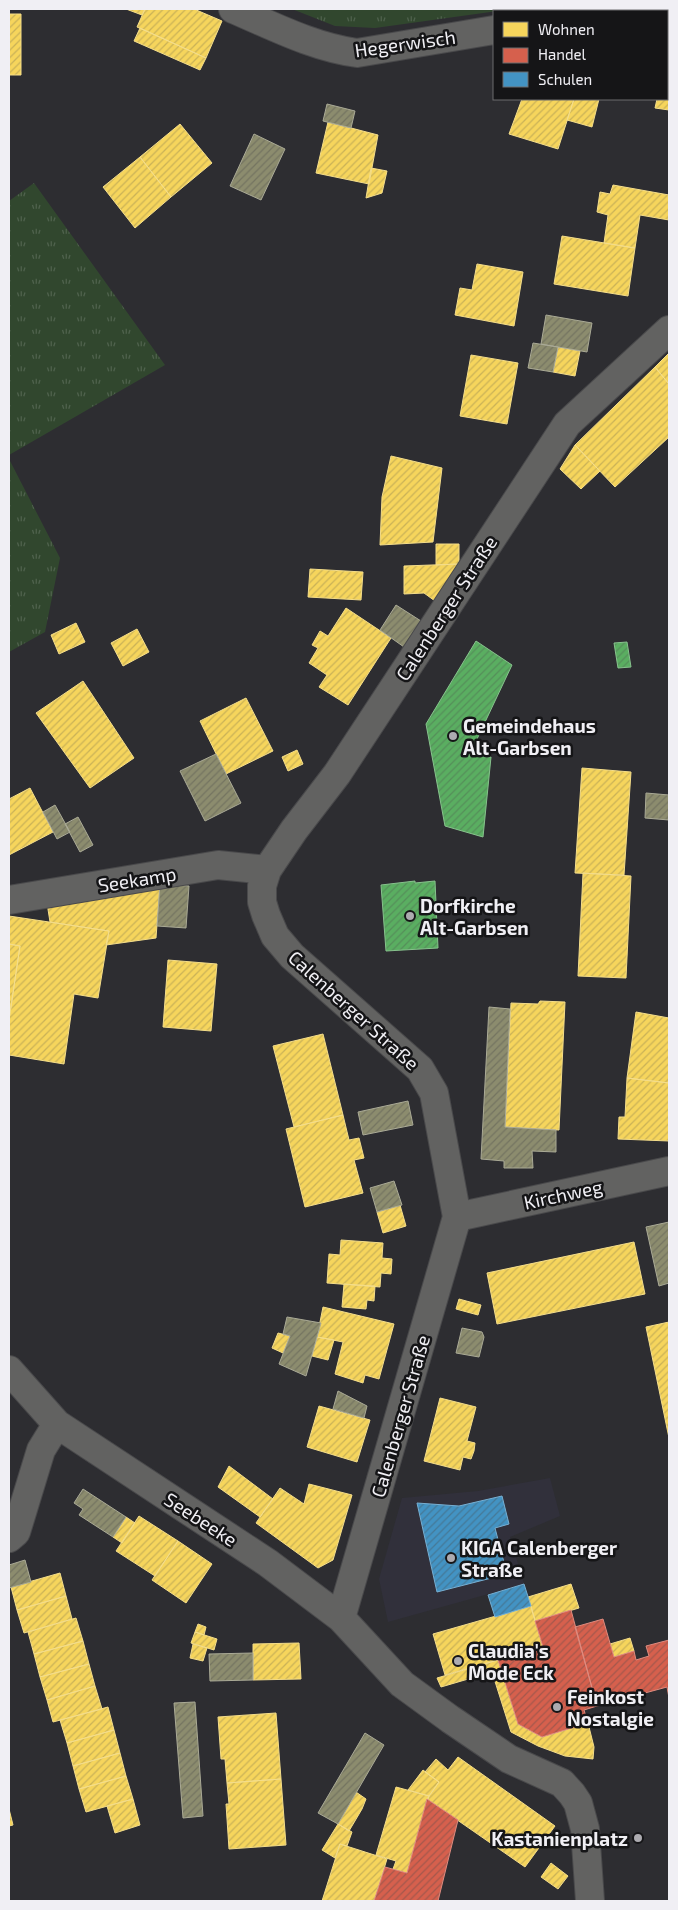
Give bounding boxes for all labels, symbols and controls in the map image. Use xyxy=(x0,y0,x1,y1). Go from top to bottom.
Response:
legend xyxy=(493,10,668,100)
text: Wohnen xyxy=(538,20,595,38)
street label: Hegerwisch xyxy=(353,25,457,61)
text: Handel xyxy=(538,45,587,63)
text: Schulen xyxy=(538,70,592,88)
street label: Calenberger Straße xyxy=(391,531,501,685)
place label: Gemeindehaus Alt-Garbsen xyxy=(463,714,596,759)
marker: Gemeindehaus Alt-Garbsen xyxy=(447,730,459,742)
street label: Seekamp xyxy=(96,861,178,897)
place label: Dorfkirche Alt-Garbsen xyxy=(420,894,529,939)
marker: Dorfkirche Alt-Garbsen xyxy=(404,910,416,922)
street label: Calenberger Straße xyxy=(284,945,424,1075)
street label: Kirchweg xyxy=(521,1174,605,1214)
street label: Calenberger Straße xyxy=(366,1332,434,1500)
street label: Seebeeke xyxy=(160,1487,242,1551)
place label: KIGA Calenberger Straße xyxy=(461,1536,617,1581)
marker: KIGA Calenberger Straße xyxy=(445,1552,457,1564)
place label: Claudia's Mode Eck xyxy=(468,1639,554,1684)
marker: Claudia's Mode Eck xyxy=(452,1655,464,1667)
place label: Feinkost Nostalgie xyxy=(567,1685,654,1730)
marker: Feinkost Nostalgie xyxy=(551,1701,563,1713)
place label: Kastanienplatz xyxy=(491,1827,628,1850)
marker: Kastanienplatz xyxy=(632,1832,644,1844)

